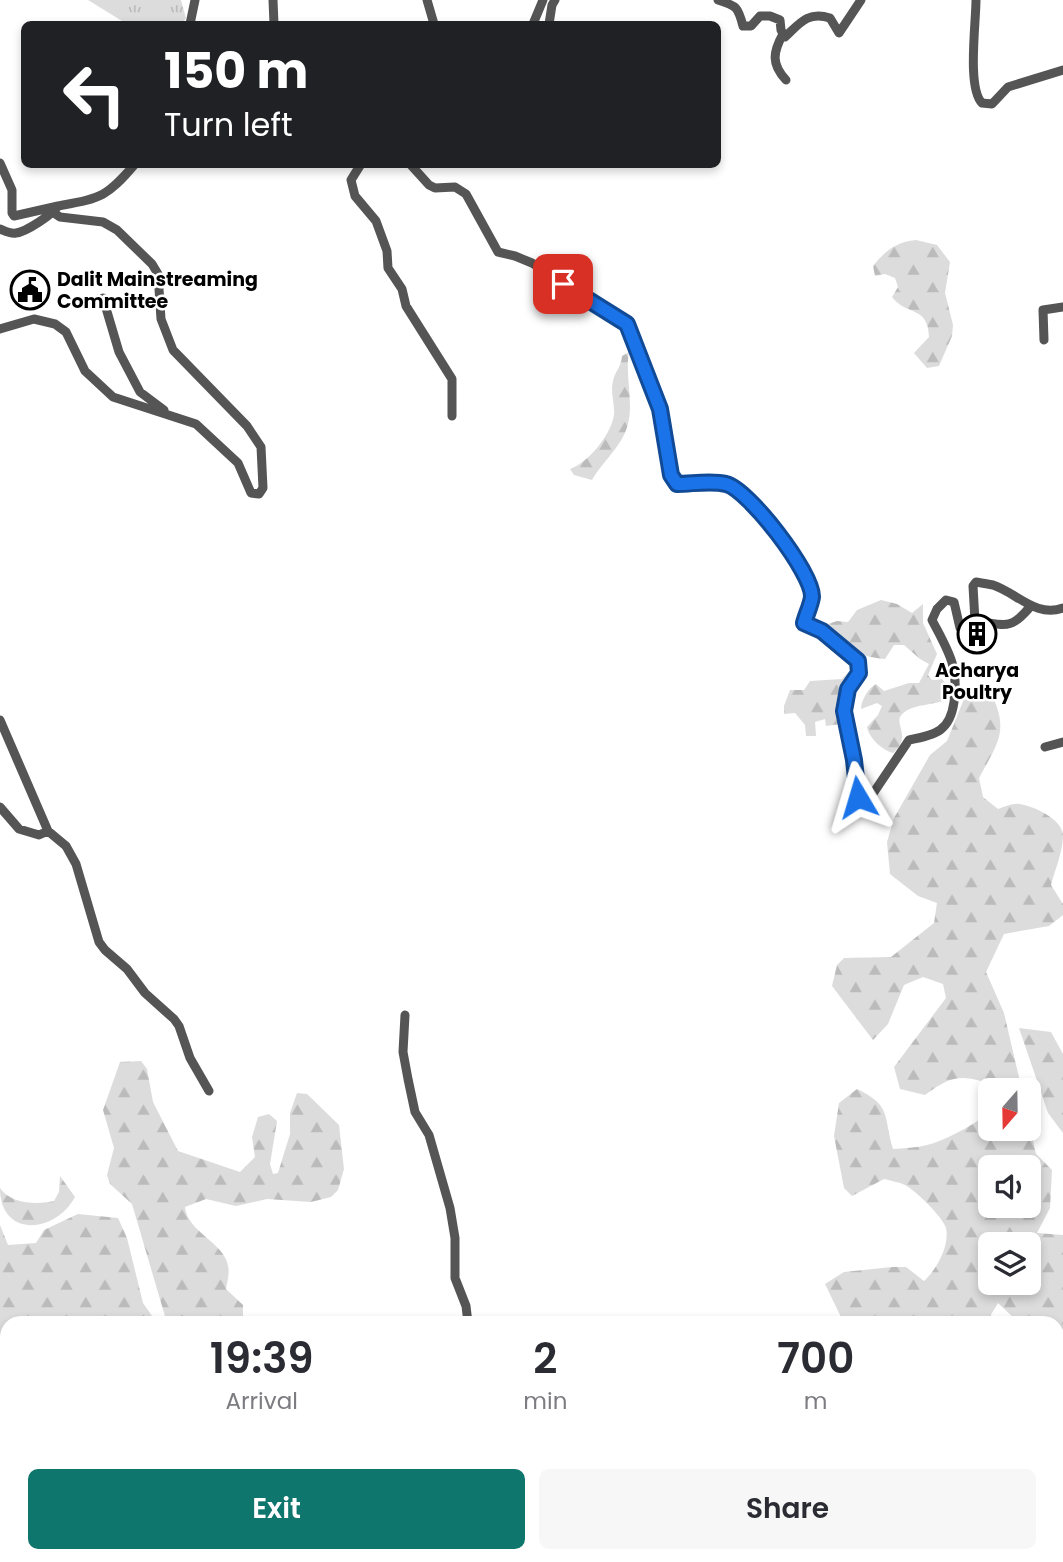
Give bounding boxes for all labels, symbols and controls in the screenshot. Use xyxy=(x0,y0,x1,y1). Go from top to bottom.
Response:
text: 150 m xyxy=(164,37,309,105)
icon: left xyxy=(49,49,140,140)
text: Turn left xyxy=(164,102,293,147)
pin xyxy=(533,254,593,314)
icon: arrive xyxy=(544,265,582,303)
place label: Dalit Mainstreaming Committee xyxy=(57,266,258,315)
public building icon: Dalit Mainstreaming Committee xyxy=(9,269,51,311)
building icon: Acharya Poultry xyxy=(956,613,998,655)
place label: Acharya Poultry xyxy=(935,657,1019,706)
position arrow xyxy=(821,760,895,834)
north arrow xyxy=(978,1078,1041,1141)
map controls xyxy=(978,1078,1041,1295)
button: sound xyxy=(978,1155,1041,1218)
button: layers xyxy=(978,1232,1041,1295)
text: 19:39 xyxy=(210,1329,314,1388)
text: 2 xyxy=(533,1329,557,1388)
text: 700 xyxy=(777,1329,854,1388)
text: Arrival xyxy=(225,1385,298,1417)
text: min xyxy=(523,1385,567,1417)
text: m xyxy=(804,1385,828,1417)
button: Exit xyxy=(28,1469,525,1549)
button: Share xyxy=(539,1469,1036,1549)

